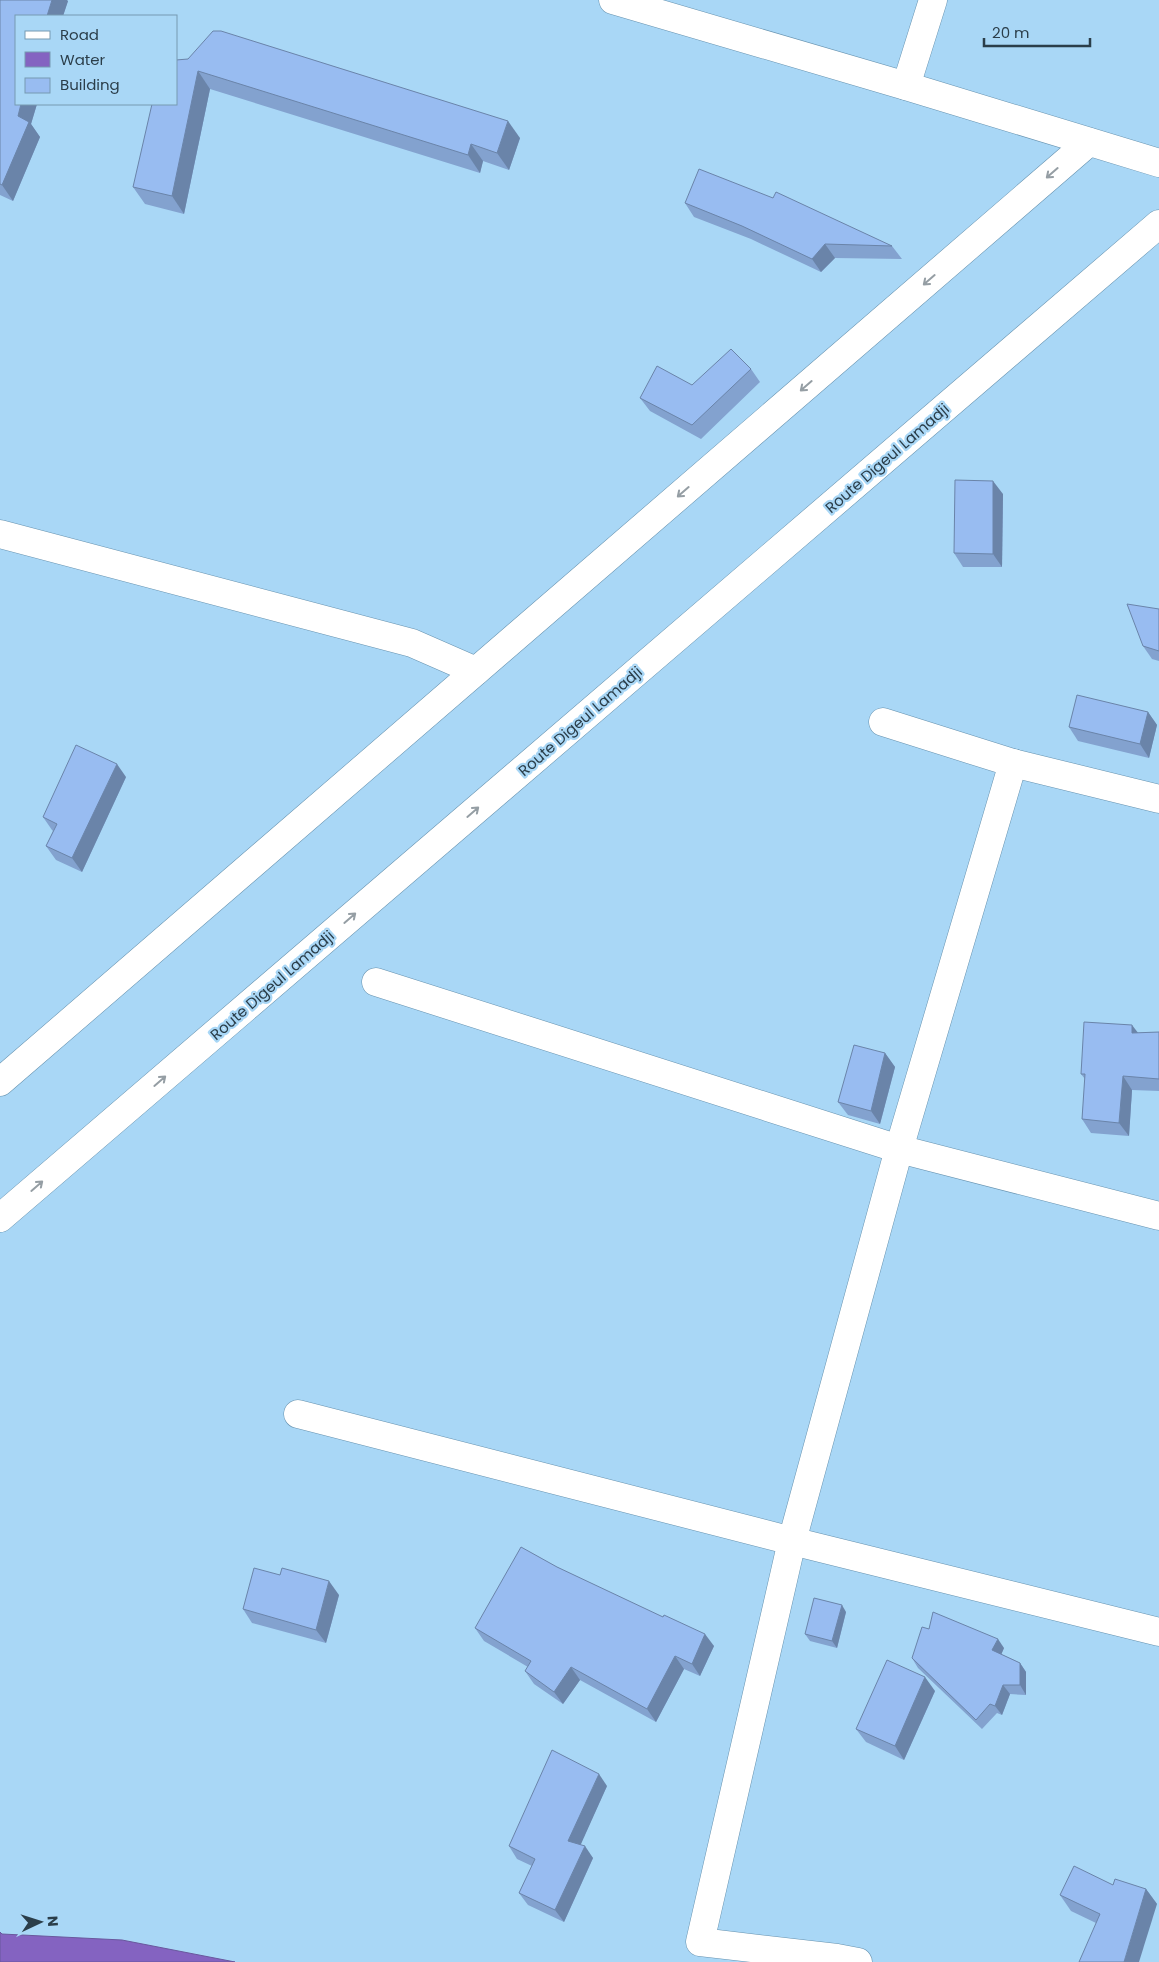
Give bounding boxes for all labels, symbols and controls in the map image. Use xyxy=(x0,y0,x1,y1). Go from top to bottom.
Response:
legend xyxy=(15,15,178,105)
scale bar xyxy=(984,15,1090,47)
text: 20 m xyxy=(992,22,1030,43)
text: Road xyxy=(60,24,99,45)
text: Water xyxy=(60,49,106,70)
text: Building xyxy=(60,74,120,95)
one-way arrow xyxy=(1046,168,1059,179)
one-way arrow xyxy=(923,274,936,285)
one-way arrow xyxy=(800,380,813,392)
street label: Route Digeul Lamadji xyxy=(821,398,953,518)
one-way arrow xyxy=(677,486,690,498)
street label: Route Digeul Lamadji xyxy=(514,661,646,781)
one-way arrow xyxy=(467,806,480,818)
one-way arrow xyxy=(343,913,356,924)
street label: Route Digeul Lamadji xyxy=(206,925,338,1045)
one-way arrow xyxy=(154,1075,167,1086)
one-way arrow xyxy=(30,1181,43,1192)
north arrow xyxy=(15,1897,65,1947)
text: N xyxy=(43,1915,63,1927)

